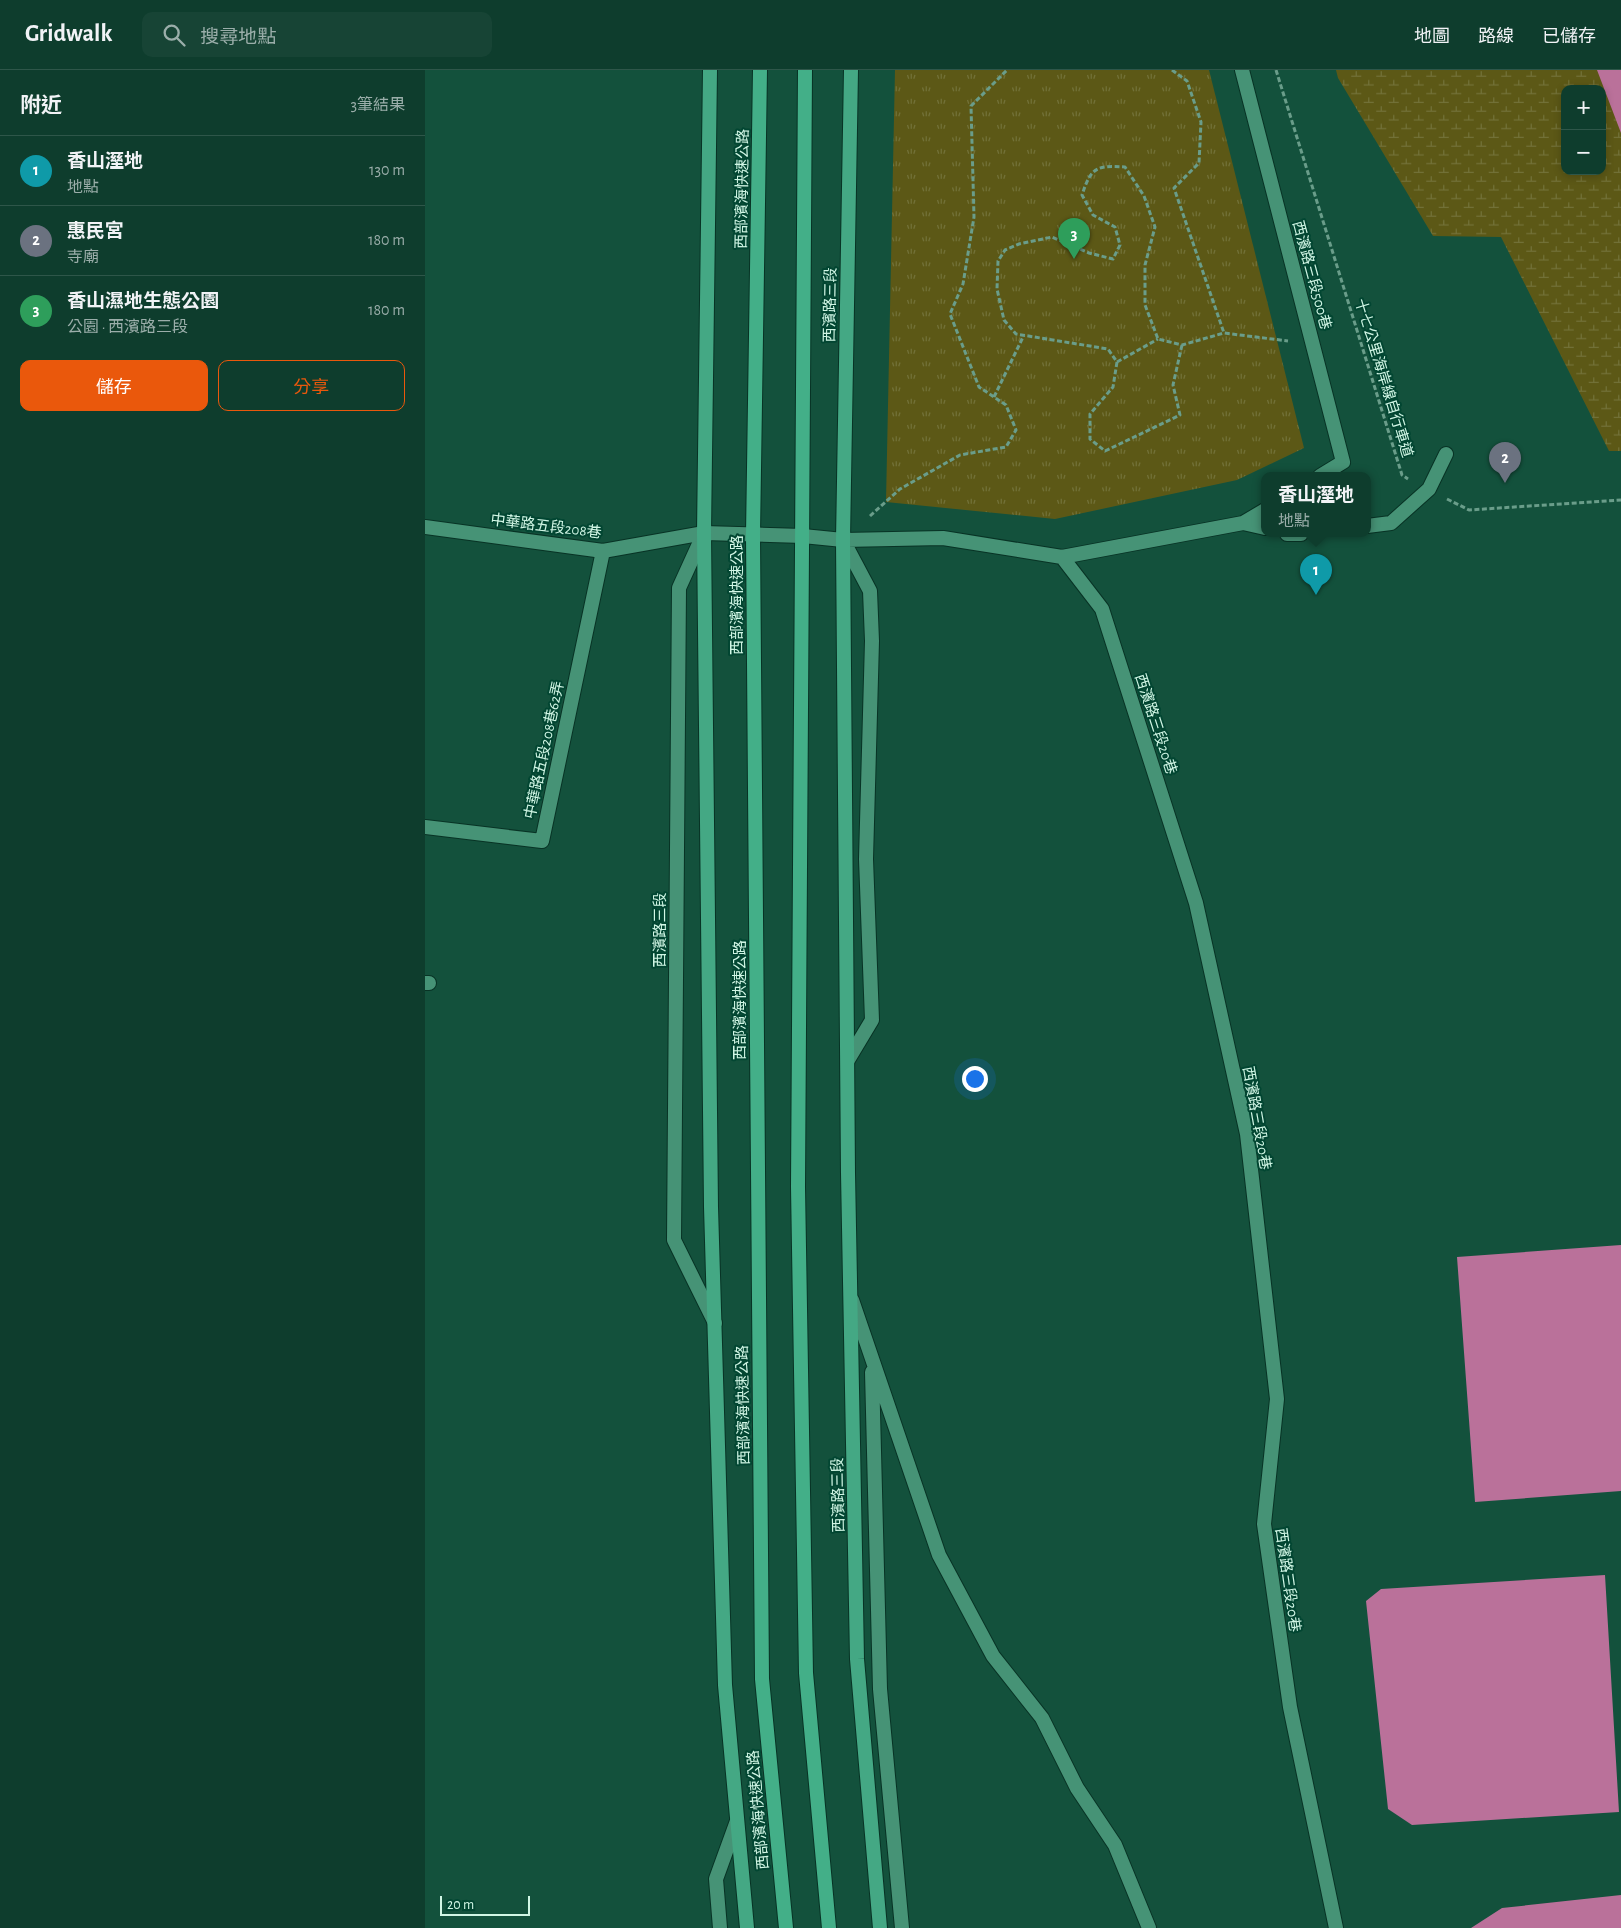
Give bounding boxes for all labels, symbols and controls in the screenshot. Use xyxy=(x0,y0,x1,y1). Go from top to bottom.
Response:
search box xyxy=(142,12,492,57)
icon: search xyxy=(160,21,188,49)
text: Gridwalk xyxy=(25,22,112,46)
text: 搜尋地點 xyxy=(200,28,276,47)
text: 地圖 xyxy=(1414,28,1450,46)
text: 路線 xyxy=(1478,28,1514,46)
text: 已儲存 xyxy=(1542,28,1596,46)
map controls xyxy=(1561,85,1606,175)
button: + xyxy=(1561,85,1606,130)
text: 附近 xyxy=(20,95,62,116)
text: 3筆結果 xyxy=(350,97,405,113)
street label: 西部濱海快速公路 xyxy=(732,129,751,249)
button: − xyxy=(1561,130,1606,175)
text: 香山溼地 xyxy=(67,152,143,171)
text: 1 xyxy=(33,162,39,178)
text: 130 m xyxy=(369,162,405,178)
text: 地點 xyxy=(67,179,99,195)
pin: 3 xyxy=(1058,218,1090,259)
street label: 西濱路三段500巷 xyxy=(1290,219,1334,331)
text: 惠民宮 xyxy=(67,222,124,241)
text: 2 xyxy=(32,232,40,248)
text: 180 m xyxy=(368,232,405,248)
text: 寺廟 xyxy=(67,249,99,265)
street label: 西濱路三段 xyxy=(821,267,839,343)
text: 香山濕地生態公園 xyxy=(67,292,219,311)
street label: 十七公里海岸線自行車道 xyxy=(1352,297,1416,459)
text: 3 xyxy=(33,302,39,318)
text: 180 m xyxy=(368,302,405,318)
text: 公園 · 西濱路三段 xyxy=(67,319,188,335)
button: 儲存 xyxy=(20,360,208,411)
button: 分享 xyxy=(218,360,405,411)
pin: 2 xyxy=(1489,442,1521,483)
popup xyxy=(1261,472,1371,537)
text: 香山溼地 xyxy=(1278,486,1354,505)
street label: 中華路五段208巷 xyxy=(490,511,602,541)
text: 地點 xyxy=(1278,513,1310,529)
street label: 西部濱海快速公路 xyxy=(728,535,745,655)
pin: 1 xyxy=(1300,554,1332,595)
street label: 西濱路三段20巷 xyxy=(1132,672,1180,776)
street label: 中華路五段208巷62弄 xyxy=(522,680,566,820)
street label: 西濱路三段 xyxy=(652,892,668,968)
street label: 西部濱海快速公路 xyxy=(731,940,748,1060)
street label: 西濱路三段20巷 xyxy=(1240,1065,1274,1171)
your location xyxy=(962,1066,988,1092)
street label: 西部濱海快速公路 xyxy=(733,1345,752,1465)
street label: 西濱路三段 xyxy=(829,1457,847,1533)
street label: 西濱路三段20巷 xyxy=(1273,1527,1303,1633)
street label: 西部濱海快速公路 xyxy=(744,1750,771,1871)
scale bar xyxy=(440,1893,530,1916)
text: 20 m xyxy=(447,1898,474,1912)

